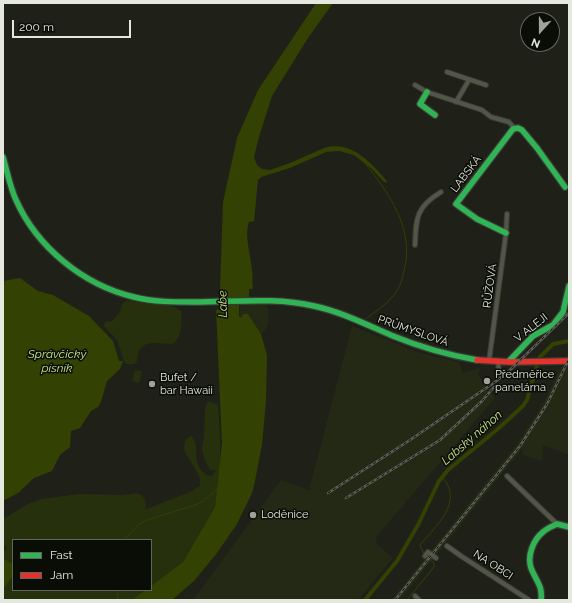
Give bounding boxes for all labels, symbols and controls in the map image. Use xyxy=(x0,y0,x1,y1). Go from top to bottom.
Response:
scale bar xyxy=(14,12,133,38)
north arrow xyxy=(520,12,560,52)
text: 200 m xyxy=(19,20,54,34)
text: N xyxy=(530,35,542,50)
street label: LABSKÁ xyxy=(448,153,484,195)
street label: RŮŽOVÁ xyxy=(480,263,500,309)
water label: Labe xyxy=(216,290,230,318)
street label: V ALEJI xyxy=(512,311,550,345)
street label: PRŮMYSLOVÁ xyxy=(376,313,450,349)
water label: Správčický písník xyxy=(28,347,86,375)
place label: Předměřice panelárna xyxy=(495,368,554,394)
place label: Bufet / bar Hawaii xyxy=(160,371,213,397)
marker: Předměřice panelárna xyxy=(482,376,492,386)
marker: Bufet / bar Hawaii xyxy=(147,379,157,389)
water label: Labský náhon xyxy=(439,408,505,468)
place label: Loděnice xyxy=(261,508,308,522)
marker: Loděnice xyxy=(248,510,258,520)
legend xyxy=(12,539,152,591)
street label: NA OBCI xyxy=(471,547,515,583)
text: Fast xyxy=(50,548,73,562)
text: Jam xyxy=(50,568,73,582)

